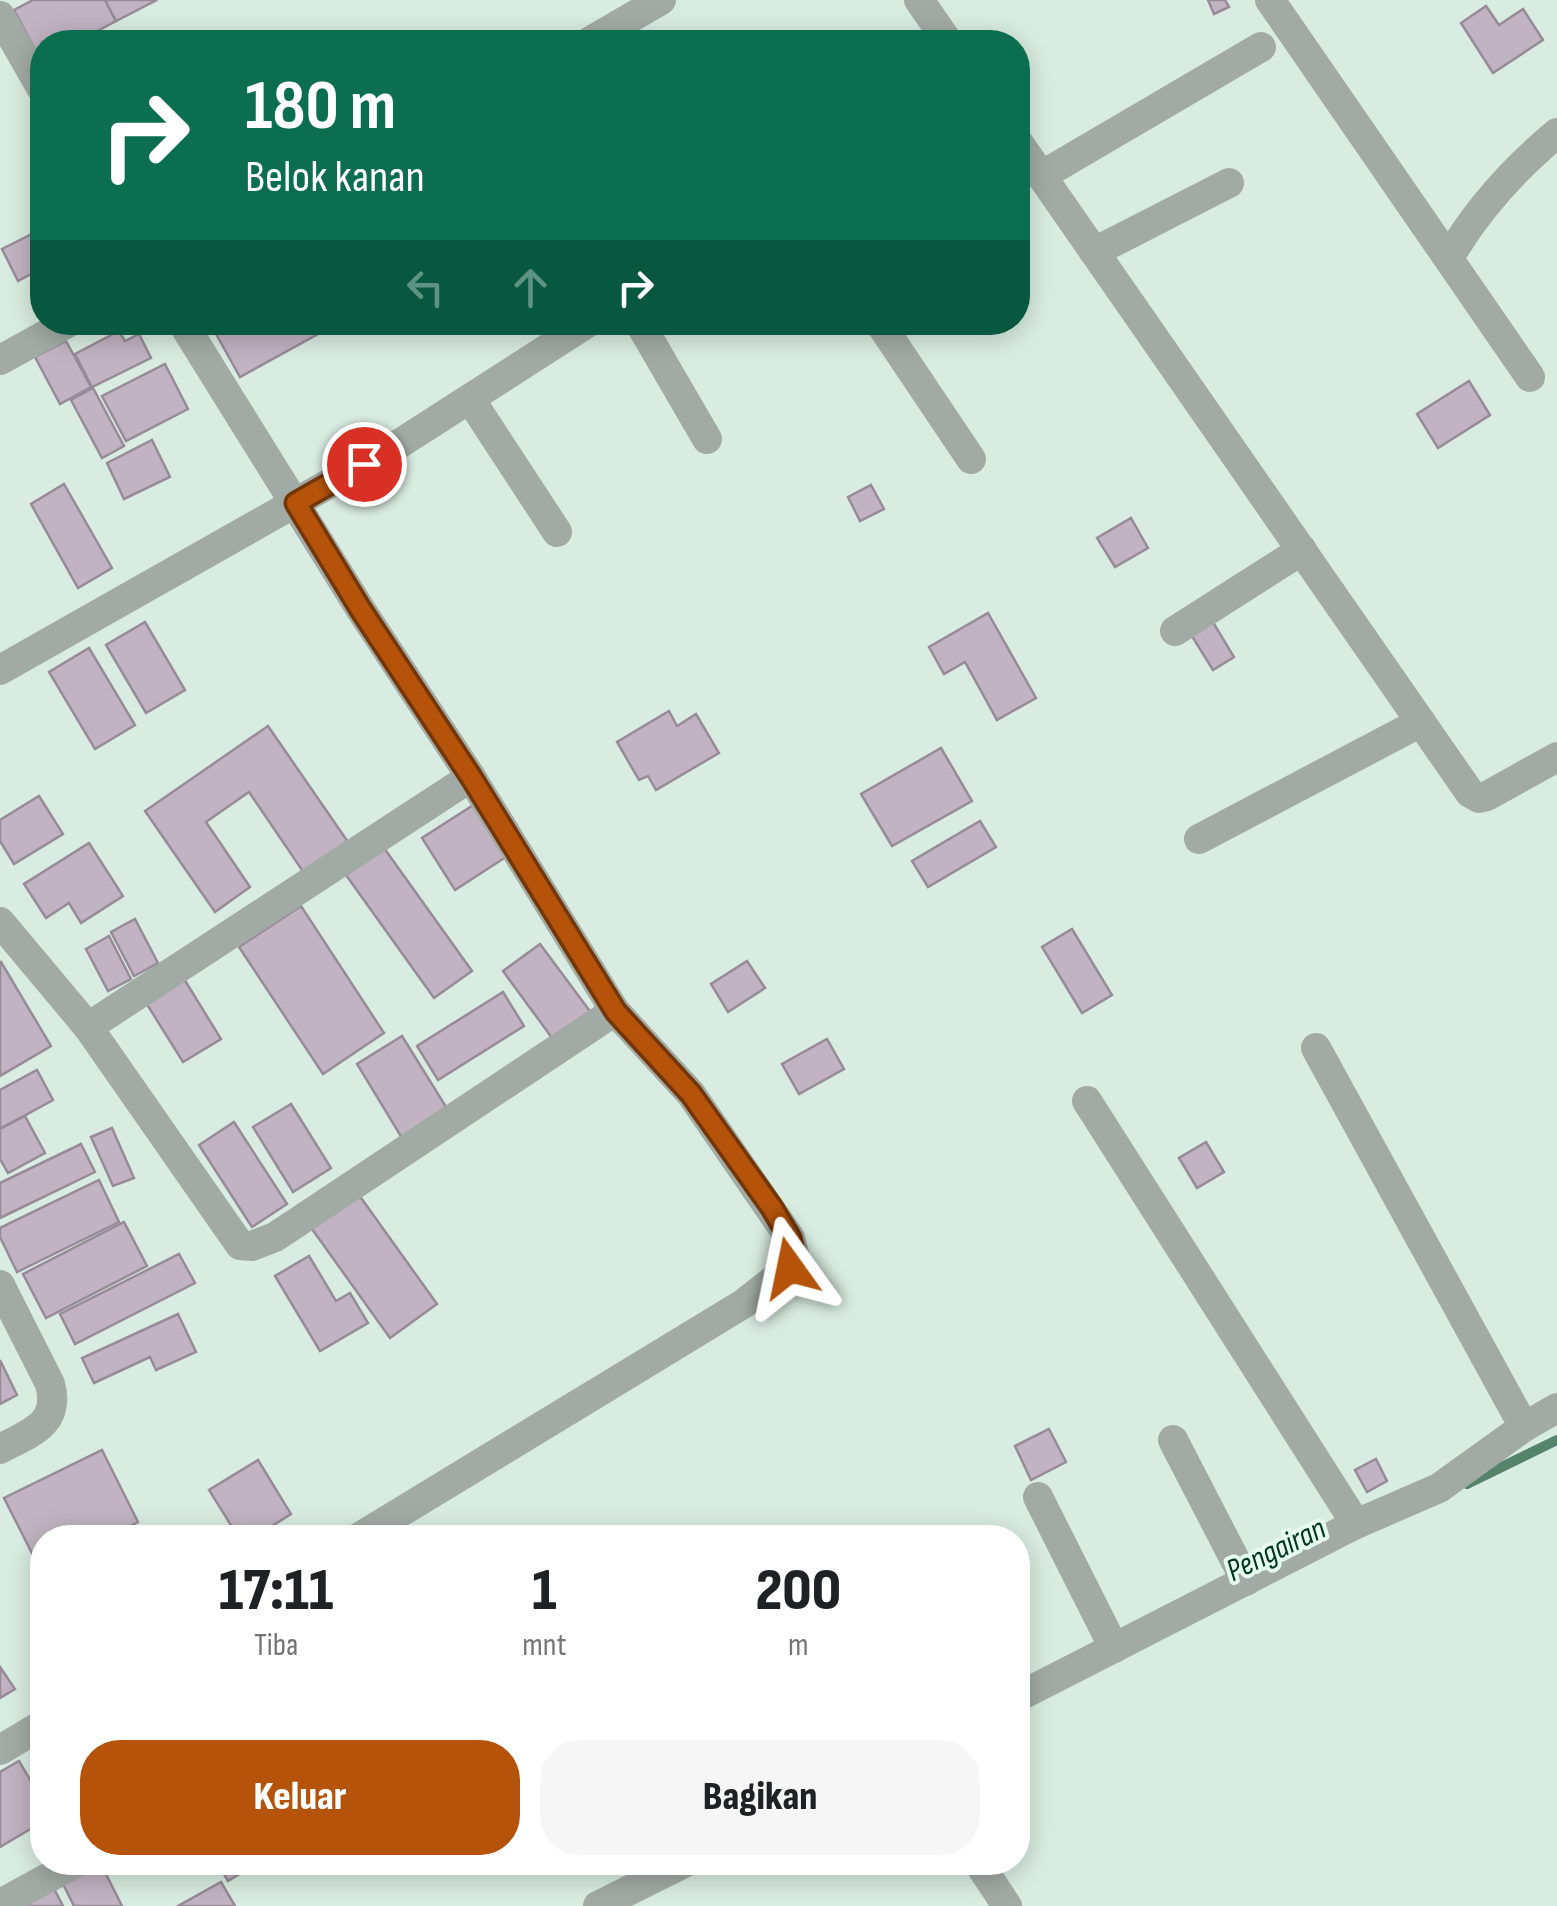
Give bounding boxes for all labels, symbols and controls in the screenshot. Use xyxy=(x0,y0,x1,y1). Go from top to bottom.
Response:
text: 180 m xyxy=(245,65,396,149)
icon: right xyxy=(80,70,210,200)
text: Belok kanan xyxy=(245,150,425,205)
icon: left xyxy=(398,260,453,315)
icon: ahead xyxy=(503,260,558,315)
icon: right xyxy=(608,260,663,315)
pin xyxy=(322,422,407,507)
icon: arrive xyxy=(337,437,392,492)
position arrow xyxy=(738,1216,842,1320)
water label: Pengairan xyxy=(1220,1509,1332,1591)
text: 17:11 xyxy=(219,1555,333,1627)
text: 1 xyxy=(532,1555,557,1627)
text: 200 xyxy=(755,1555,841,1627)
text: Tiba xyxy=(254,1626,298,1665)
text: mnt xyxy=(522,1626,567,1665)
text: m xyxy=(788,1626,809,1665)
button: Keluar xyxy=(80,1740,520,1855)
button: Bagikan xyxy=(540,1740,980,1855)

